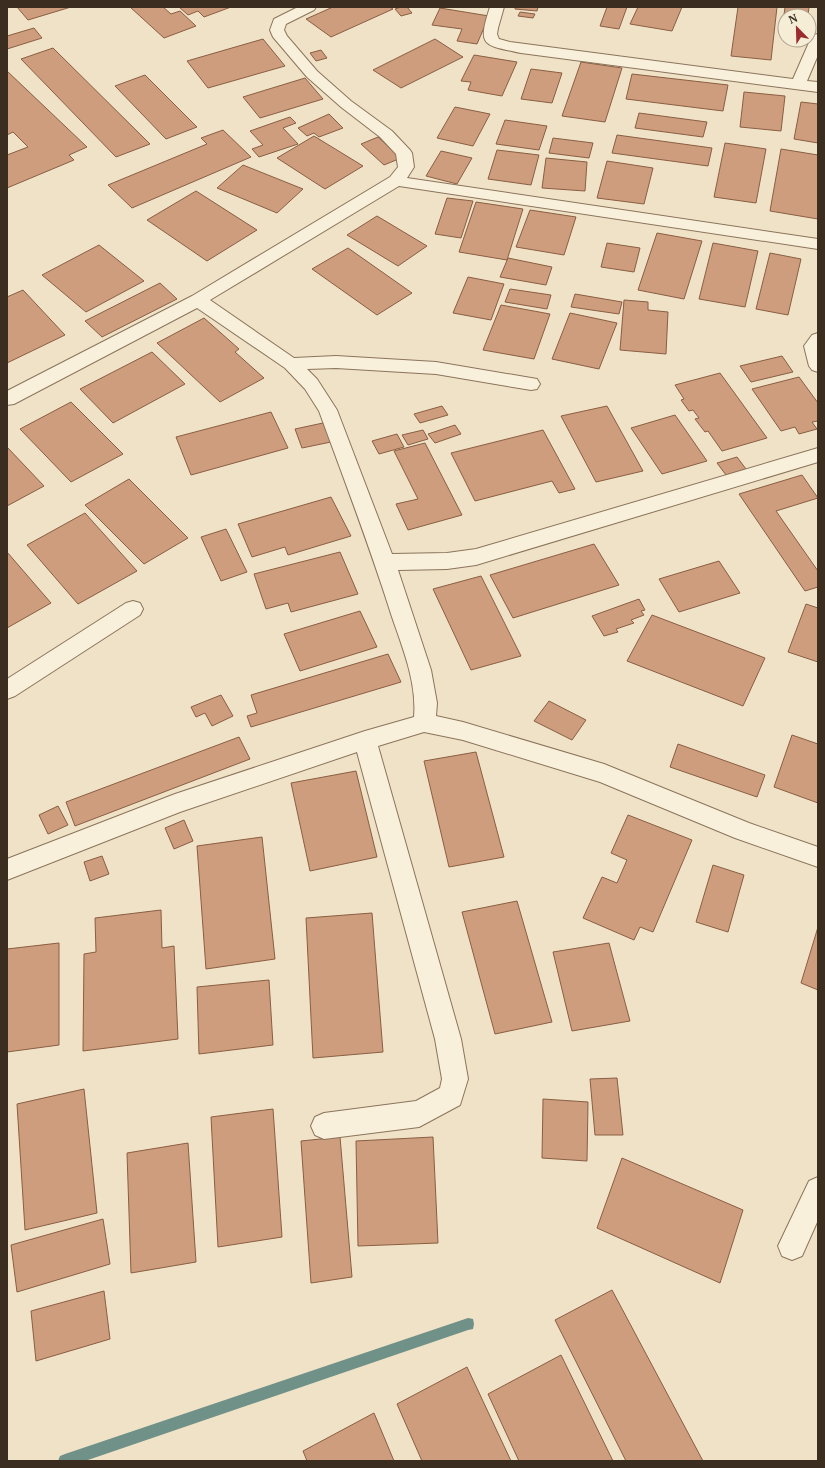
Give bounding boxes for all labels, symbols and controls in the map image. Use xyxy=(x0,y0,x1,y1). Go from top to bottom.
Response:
north arrow xyxy=(777,8,817,48)
text: N xyxy=(787,10,800,27)

